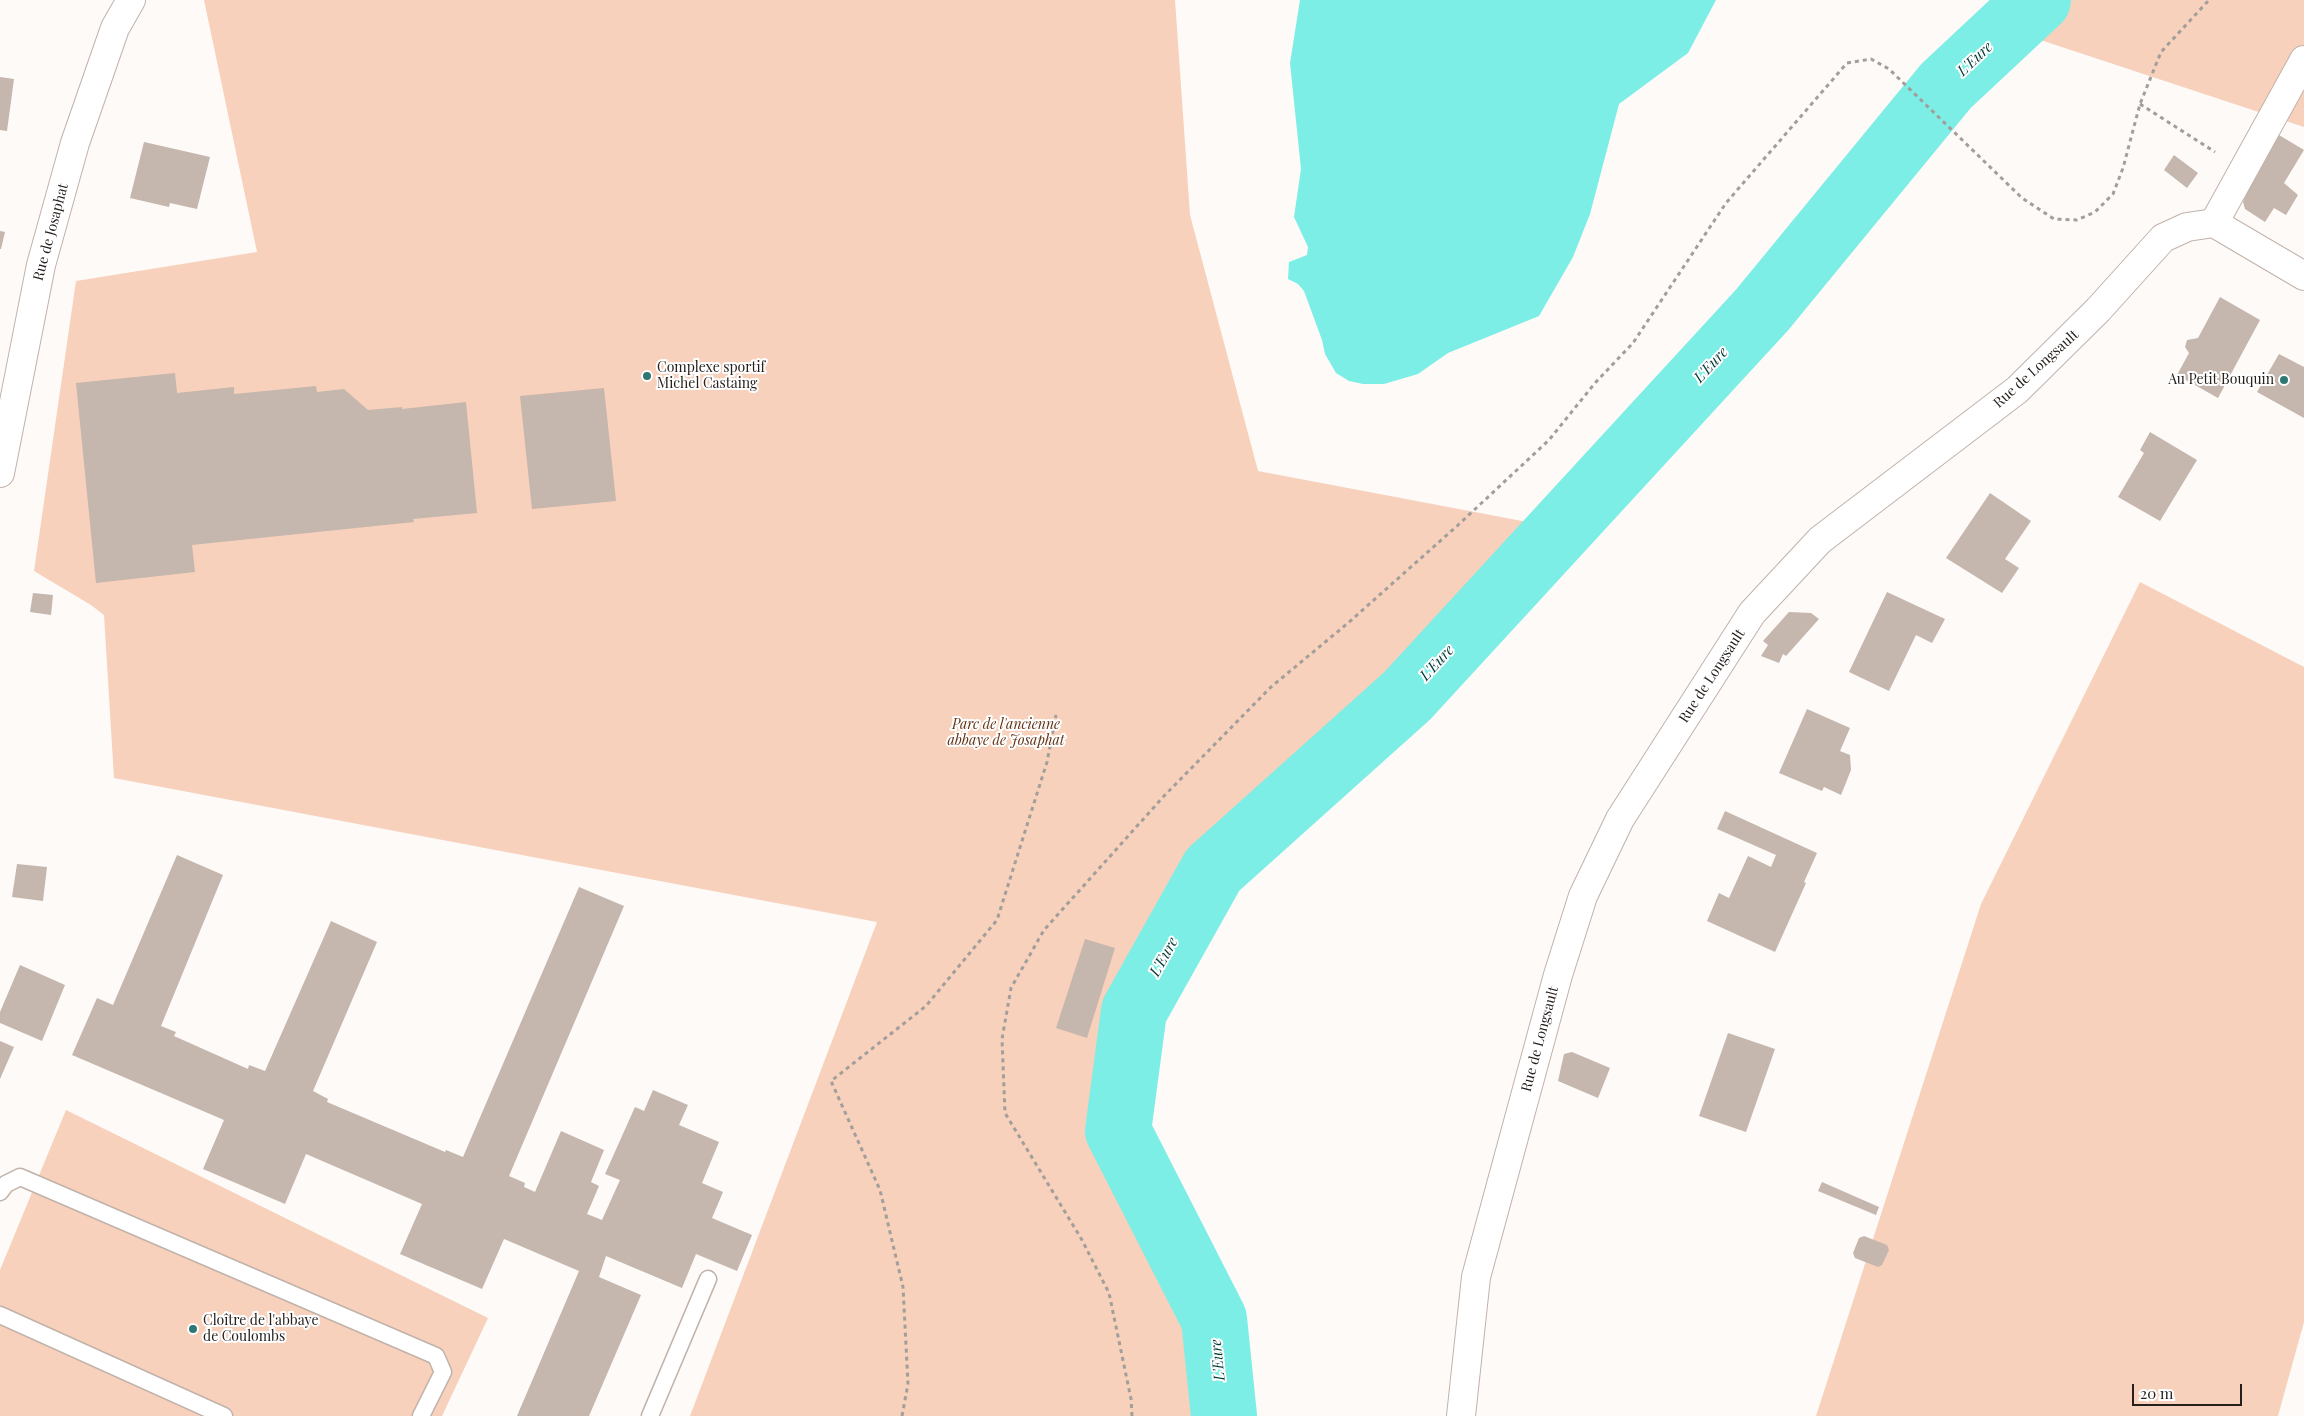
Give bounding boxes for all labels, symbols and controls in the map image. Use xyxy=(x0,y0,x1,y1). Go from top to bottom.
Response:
water label: L'Eure xyxy=(1954,38,1996,80)
street label: Rue de Josaphat xyxy=(30,182,72,282)
street label: Rue de Longsault xyxy=(1990,327,2082,411)
water label: L'Eure xyxy=(1690,344,1732,386)
place label: Complexe sportif Michel Castaing xyxy=(657,360,765,392)
marker: Complexe sportif Michel Castaing xyxy=(641,370,653,382)
place label: Au Petit Bouquin xyxy=(2168,372,2274,388)
marker: Au Petit Bouquin xyxy=(2278,374,2290,386)
street label: Rue de Longsault xyxy=(1675,626,1749,726)
water label: L'Eure xyxy=(1416,642,1458,684)
park label: Parc de l'ancienne abbaye de Josaphat xyxy=(947,717,1065,750)
water label: L'Eure xyxy=(1146,934,1182,980)
street label: Rue de Longsault xyxy=(1518,985,1562,1093)
place label: Cloître de l'abbaye de Coulombs xyxy=(203,1313,319,1345)
marker: Cloître de l'abbaye de Coulombs xyxy=(187,1323,199,1335)
water label: L'Eure xyxy=(1207,1338,1229,1382)
scale bar xyxy=(2134,1374,2244,1406)
text: 20 m xyxy=(2140,1383,2173,1403)

